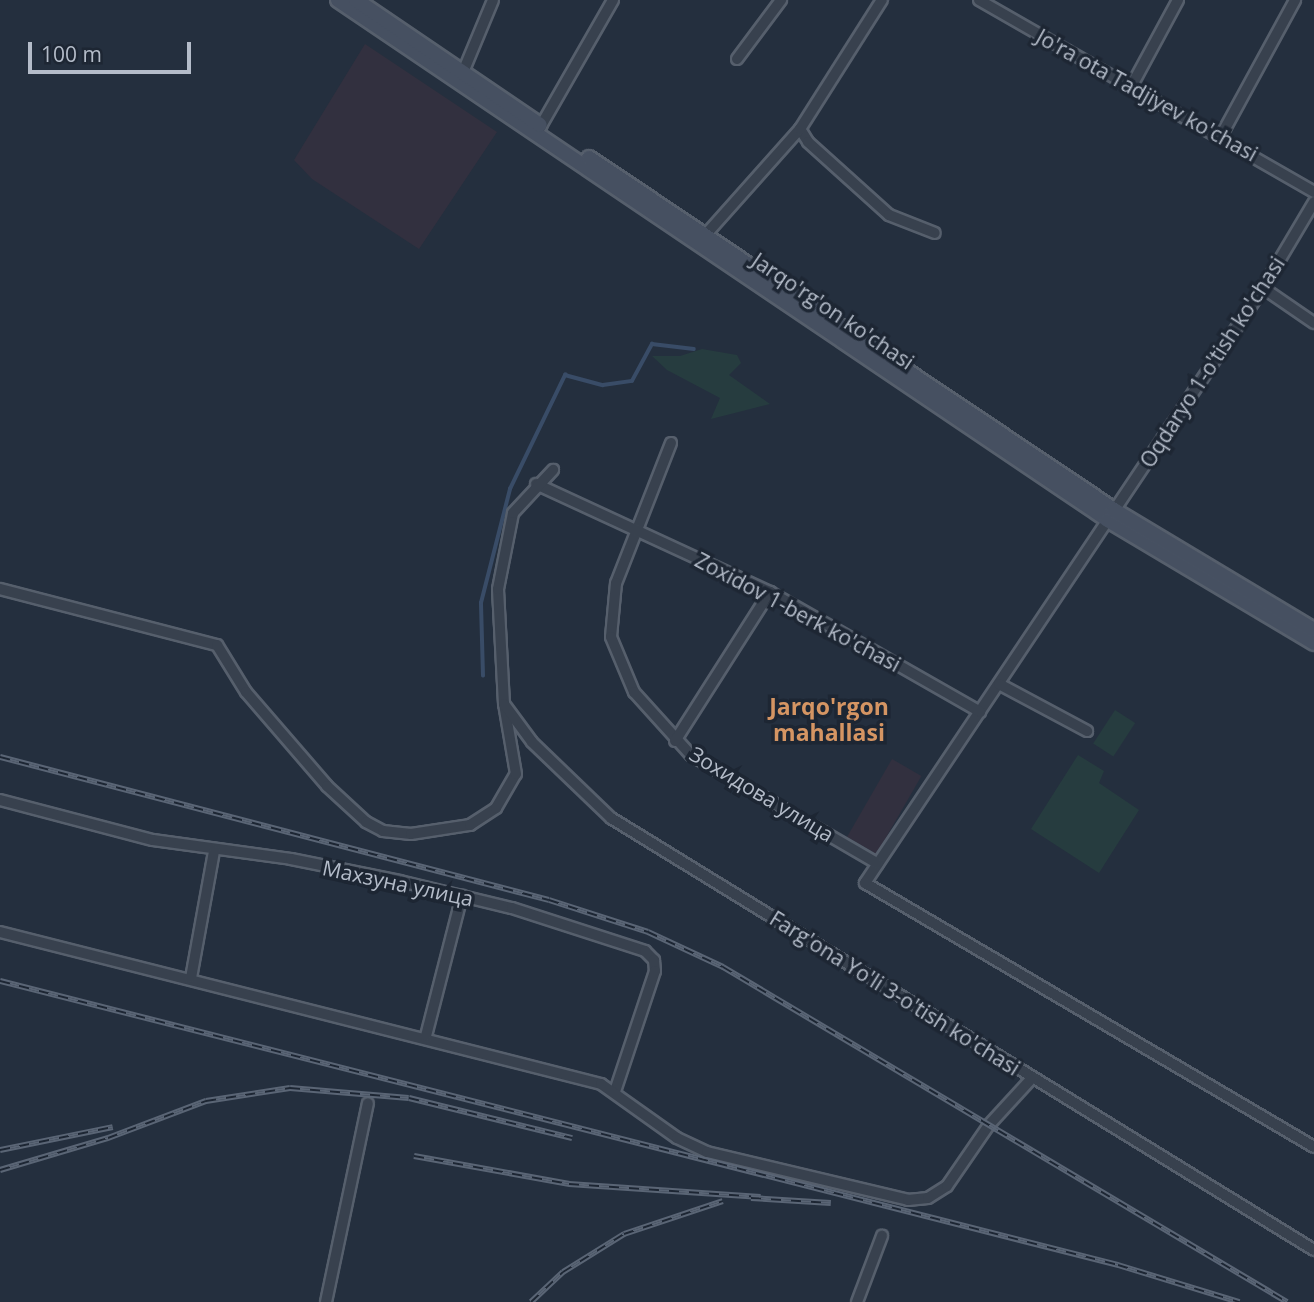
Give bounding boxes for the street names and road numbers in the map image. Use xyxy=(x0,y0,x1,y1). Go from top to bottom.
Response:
street label: Jo'ra ota Tadjiyev ko'chasi xyxy=(1032,24,1262,166)
street label: Jarqo'rg'on ko'chasi xyxy=(747,248,919,374)
street label: Oqdaryo 1-o'tish ko'chasi xyxy=(1134,252,1290,472)
street label: Zoxidov 1-berk ko'chasi xyxy=(691,547,905,677)
street label: Зохидова улица xyxy=(685,741,839,847)
street label: Махзуна улица xyxy=(320,855,476,911)
street label: Farg'ona Yo'li 3-o'tish ko'chasi xyxy=(765,905,1025,1081)

